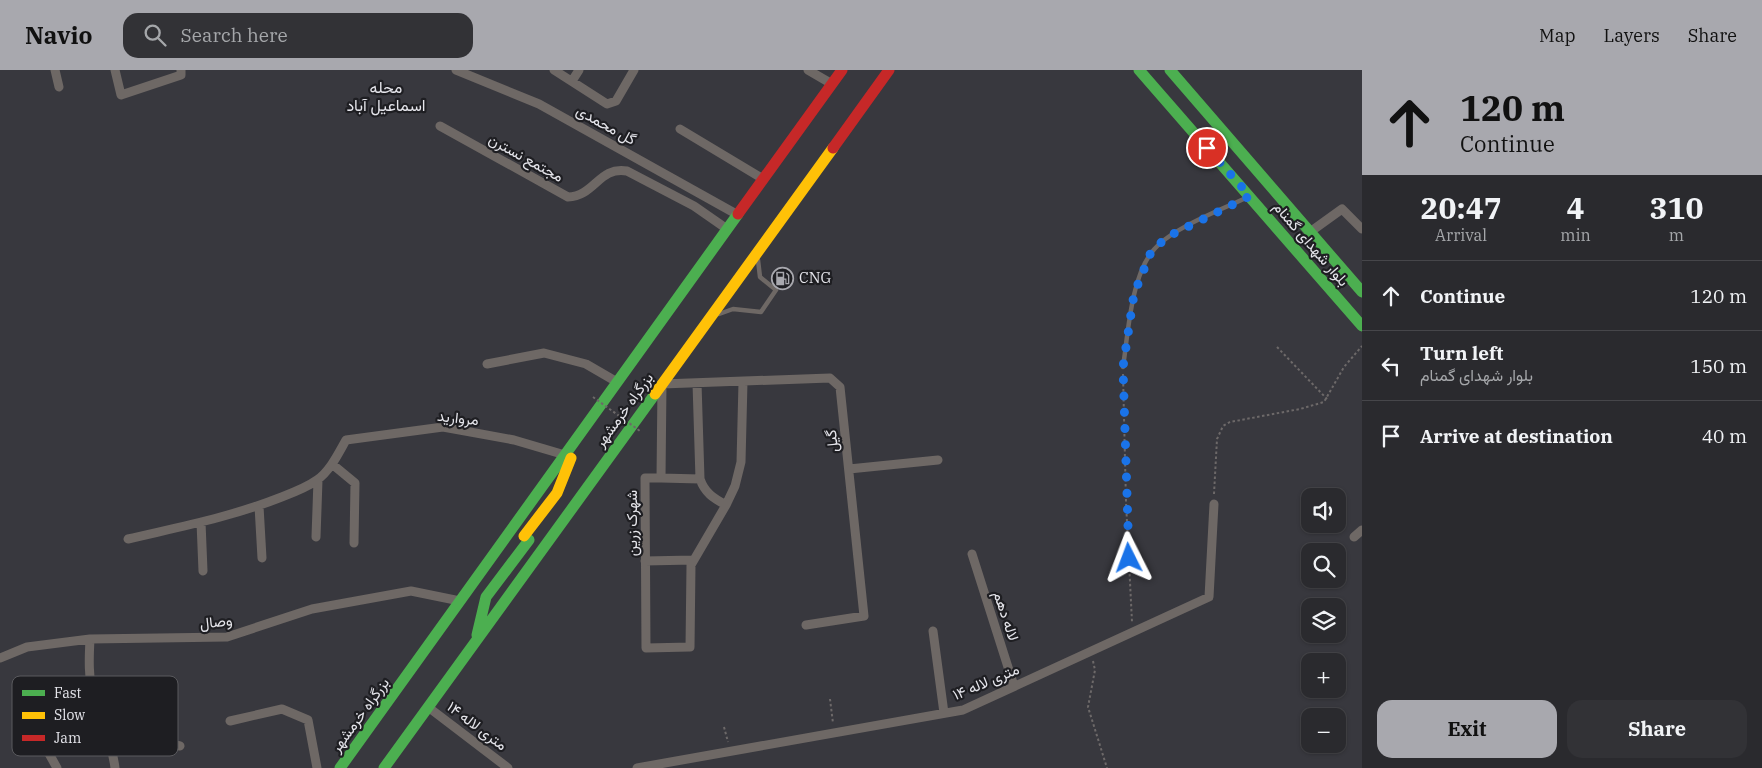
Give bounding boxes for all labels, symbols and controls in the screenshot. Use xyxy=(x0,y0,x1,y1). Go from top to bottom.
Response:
search box xyxy=(123,13,473,58)
text: Navio xyxy=(25,19,93,51)
icon: search xyxy=(141,21,169,49)
text: Search here xyxy=(181,23,288,47)
text: Map xyxy=(1539,24,1576,47)
text: Layers xyxy=(1604,24,1660,47)
text: Share xyxy=(1688,24,1737,47)
district label: محله اسماعیل آباد xyxy=(346,77,426,116)
text: 120 m xyxy=(1460,85,1565,131)
icon: ahead xyxy=(1377,90,1442,155)
street label: گل محمدی xyxy=(572,100,640,150)
pin xyxy=(1186,127,1228,169)
street label: مجتمع نسترن xyxy=(485,129,567,188)
text: Continue xyxy=(1460,129,1555,158)
icon: arrive xyxy=(1193,134,1221,162)
text: 20:47 xyxy=(1421,188,1502,227)
text: 4 xyxy=(1567,188,1585,227)
text: 310 xyxy=(1649,188,1703,227)
street label: بلوار شهدای گمنام xyxy=(1269,197,1353,291)
text: Arrival xyxy=(1435,225,1487,245)
text: min xyxy=(1560,225,1591,245)
text: m xyxy=(1669,225,1684,245)
fuel station icon: CNG xyxy=(771,266,795,290)
place label: CNG xyxy=(799,268,831,287)
icon: ahead xyxy=(1377,282,1405,310)
text: Continue xyxy=(1420,284,1505,308)
text: 120 m xyxy=(1690,284,1747,308)
text: Turn left xyxy=(1420,341,1503,365)
icon: left xyxy=(1377,352,1405,380)
text: 150 m xyxy=(1690,354,1747,378)
text: بلوار شهدای گمنام xyxy=(1420,365,1533,385)
street label: بزرگراه خرمشهر xyxy=(590,369,657,452)
street label: مروارید xyxy=(436,406,480,429)
icon: arrive xyxy=(1377,422,1405,450)
text: Arrive at destination xyxy=(1420,424,1613,448)
text: 40 m xyxy=(1702,424,1747,448)
street label: گیل xyxy=(821,428,842,453)
map controls xyxy=(1301,488,1346,753)
button: sound xyxy=(1301,488,1346,533)
street label: شهرک زرین xyxy=(622,490,642,556)
position arrow xyxy=(1102,531,1154,583)
button: search xyxy=(1301,543,1346,588)
street label: لاله دهم xyxy=(989,589,1023,643)
button: layers xyxy=(1301,598,1346,643)
street label: وصال xyxy=(199,610,233,633)
button: + xyxy=(1301,653,1346,698)
street label: ۱۴ متری لاله xyxy=(950,659,1022,705)
street label: بزرگراه خرمشهر xyxy=(326,674,393,757)
legend xyxy=(12,676,178,756)
text: Fast xyxy=(54,684,82,702)
street label: ۱۴ متری لاله xyxy=(443,697,511,755)
button: Exit xyxy=(1377,700,1557,758)
button: Share xyxy=(1567,700,1747,758)
text: Slow xyxy=(54,706,85,724)
button: − xyxy=(1301,708,1346,753)
text: Jam xyxy=(54,729,81,747)

